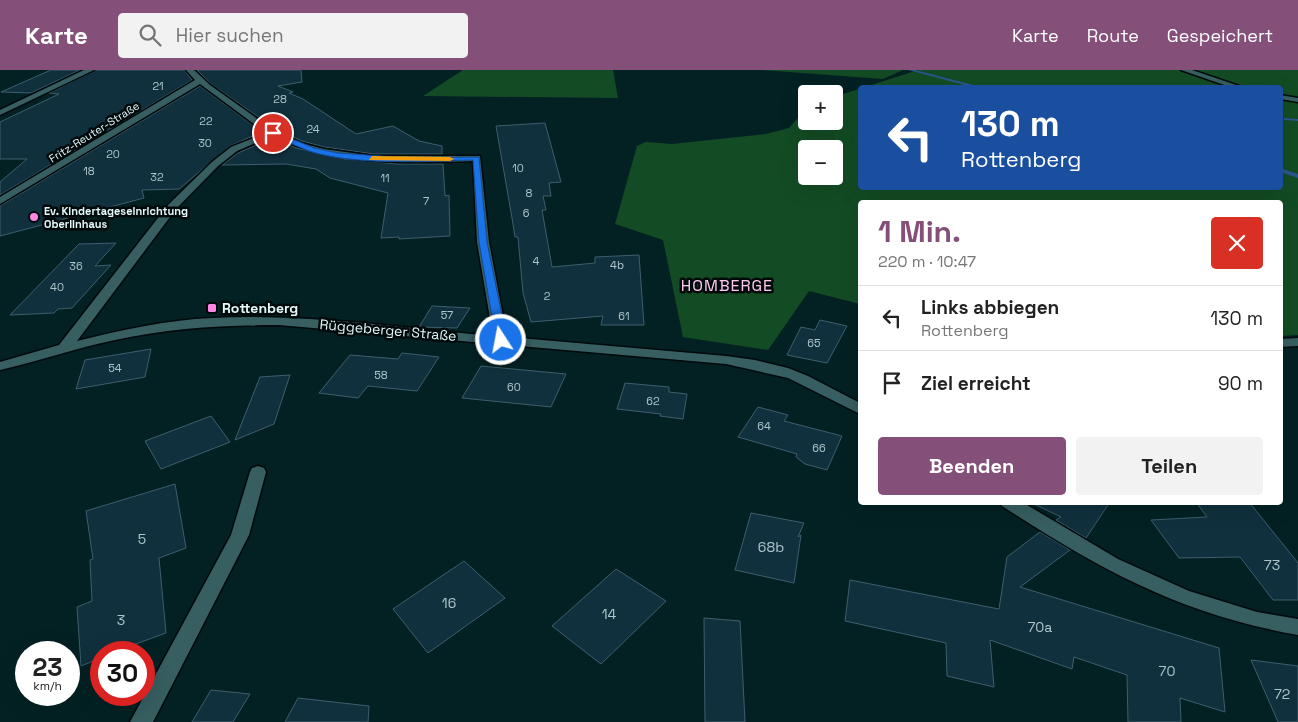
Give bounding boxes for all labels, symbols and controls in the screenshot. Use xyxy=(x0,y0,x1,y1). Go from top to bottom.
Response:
search box xyxy=(118,13,468,58)
text: Karte xyxy=(25,20,88,51)
icon: search xyxy=(136,21,164,49)
text: Hier suchen xyxy=(176,23,284,48)
text: Karte xyxy=(1012,24,1059,47)
text: Route xyxy=(1087,24,1139,47)
text: Gespeichert xyxy=(1167,24,1273,47)
house number: 21 xyxy=(152,79,164,93)
map controls xyxy=(798,85,843,185)
button: + xyxy=(798,85,843,130)
house number: 28 xyxy=(273,92,287,106)
street label: Fritz-Reuter-Straße xyxy=(46,98,142,166)
text: 130 m xyxy=(961,102,1060,146)
icon: left xyxy=(878,105,943,170)
pin xyxy=(252,112,294,154)
house number: 22 xyxy=(199,114,213,128)
icon: arrive xyxy=(259,119,287,147)
house number: 24 xyxy=(306,122,320,136)
house number: 30 xyxy=(198,136,212,150)
button: − xyxy=(798,140,843,185)
text: Rottenberg xyxy=(961,145,1081,173)
house number: 20 xyxy=(106,147,120,161)
house number: 10 xyxy=(512,161,524,175)
house number: 18 xyxy=(83,164,95,178)
house number: 32 xyxy=(150,170,164,184)
house number: 11 xyxy=(380,171,390,185)
house number: 8 xyxy=(526,186,533,200)
house number: 7 xyxy=(423,194,429,208)
place label: Ev. Kindertageseinrichtung Oberlinhaus xyxy=(44,204,188,231)
house number: 6 xyxy=(523,206,530,220)
marker: Ev. Kindertageseinrichtung Oberlinhaus xyxy=(28,211,40,223)
text: 1 Min. xyxy=(878,212,961,251)
button: close xyxy=(1211,217,1263,269)
text: 220 m · 10:47 xyxy=(878,251,976,272)
house number: 4 xyxy=(533,254,540,268)
house number: 4b xyxy=(610,258,624,272)
house number: 36 xyxy=(69,259,83,273)
district label: HOMBERGE xyxy=(681,275,773,296)
house number: 40 xyxy=(50,280,64,294)
house number: 2 xyxy=(544,289,551,303)
text: Links abbiegen xyxy=(921,295,1059,320)
place label: Rottenberg xyxy=(222,299,298,317)
marker: Rottenberg xyxy=(206,302,218,314)
icon: left xyxy=(878,304,906,332)
text: 130 m xyxy=(1210,306,1263,331)
house number: 57 xyxy=(441,308,453,322)
house number: 61 xyxy=(618,309,630,323)
position arrow xyxy=(474,313,526,365)
street label: Rüggeberger Straße xyxy=(319,315,457,345)
text: Rottenberg xyxy=(921,320,1009,341)
house number: 65 xyxy=(807,336,821,350)
house number: 54 xyxy=(108,361,122,375)
house number: 58 xyxy=(374,368,388,382)
icon: arrive xyxy=(878,369,906,397)
text: Ziel erreicht xyxy=(921,371,1031,396)
text: 90 m xyxy=(1218,371,1263,396)
house number: 60 xyxy=(507,380,521,394)
house number: 62 xyxy=(646,394,660,408)
house number: 64 xyxy=(757,419,771,433)
button: Beenden xyxy=(878,437,1066,495)
button: Teilen xyxy=(1076,437,1263,495)
house number: 66 xyxy=(812,441,826,455)
house number: 5 xyxy=(138,530,146,548)
house number: 68b xyxy=(758,538,784,556)
house number: 73 xyxy=(1264,556,1280,574)
house number: 16 xyxy=(442,594,456,612)
house number: 14 xyxy=(602,605,617,623)
house number: 3 xyxy=(117,611,125,629)
house number: 70a xyxy=(1028,618,1052,636)
speed limit sign: 30 xyxy=(90,641,155,706)
text: 23 xyxy=(32,651,63,683)
house number: 70 xyxy=(1159,662,1175,680)
text: km/h xyxy=(33,678,62,694)
house number: 72 xyxy=(1274,685,1290,703)

